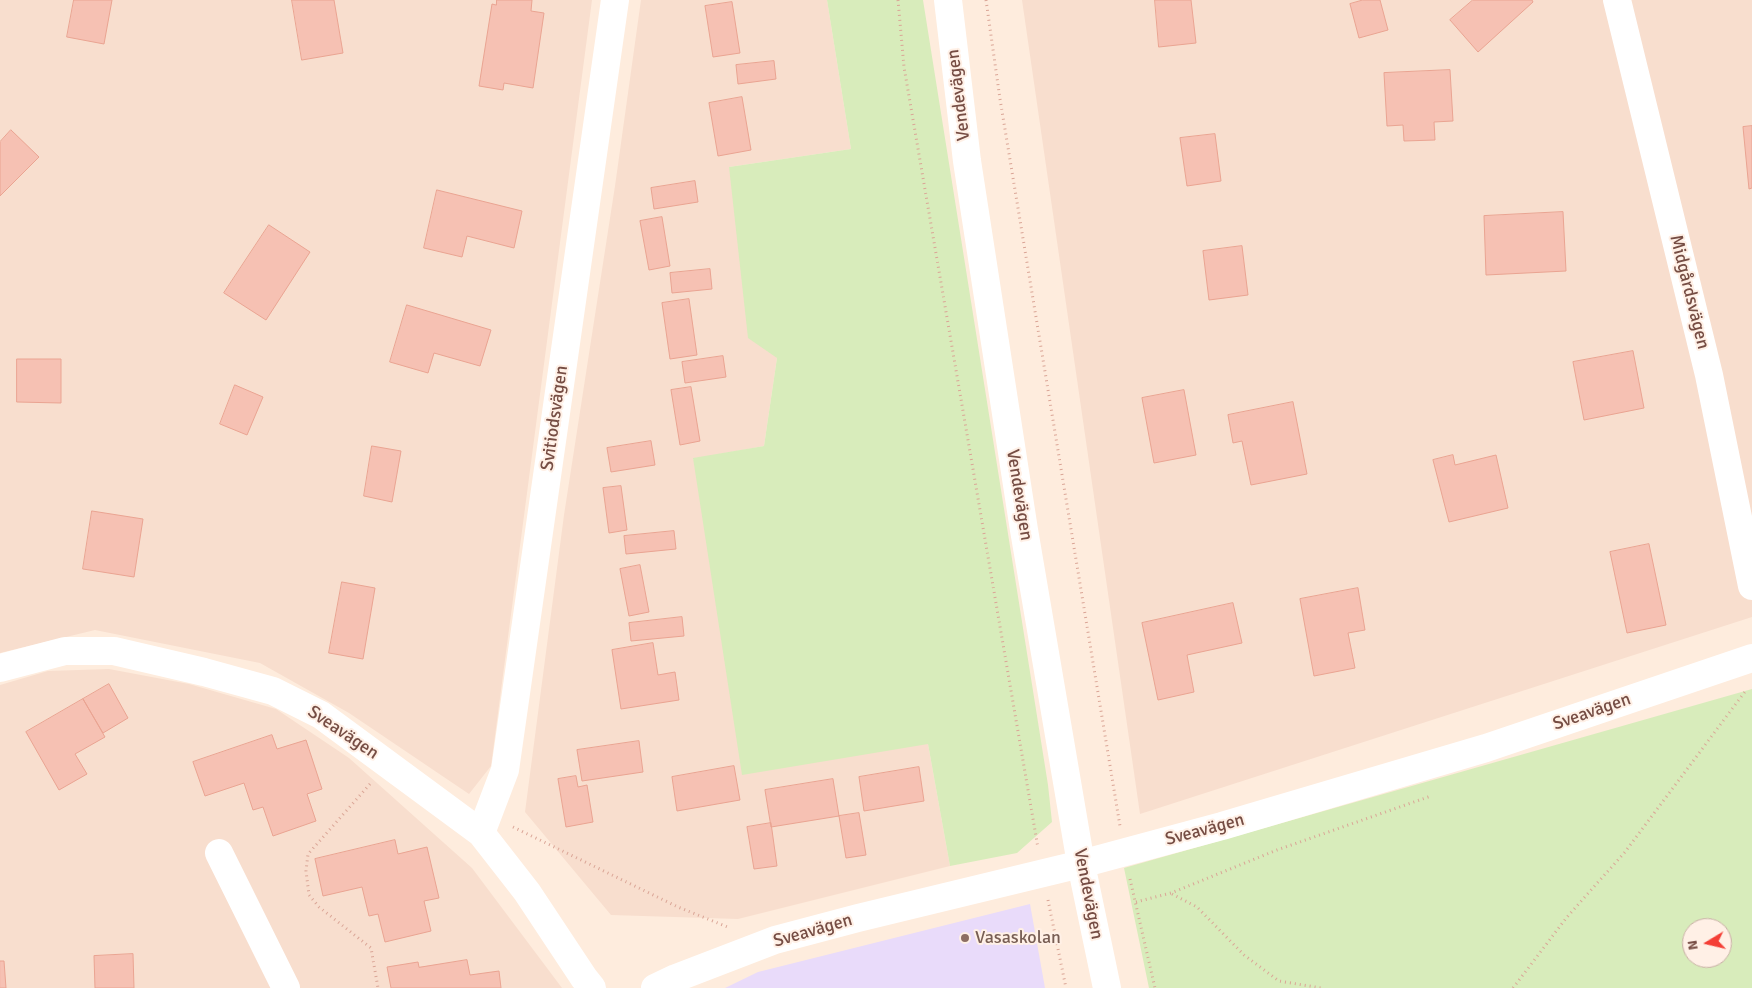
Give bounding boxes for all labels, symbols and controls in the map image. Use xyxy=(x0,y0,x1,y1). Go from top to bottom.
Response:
street label: Vendevägen xyxy=(943,48,975,142)
street label: Midgårdsvägen xyxy=(1664,233,1714,351)
street label: Svitiodsvägen xyxy=(537,364,573,472)
street label: Vendevägen xyxy=(1001,448,1037,542)
street label: Sveavägen xyxy=(1550,689,1634,735)
street label: Sveavägen xyxy=(303,701,383,765)
street label: Sveavägen xyxy=(1163,809,1247,851)
street label: Vendevägen xyxy=(1069,847,1107,941)
street label: Sveavägen xyxy=(771,909,855,953)
north arrow xyxy=(1682,918,1732,968)
place label: Vasaskolan xyxy=(975,927,1061,949)
marker: Vasaskolan xyxy=(959,932,971,944)
text: N xyxy=(1684,939,1702,951)

